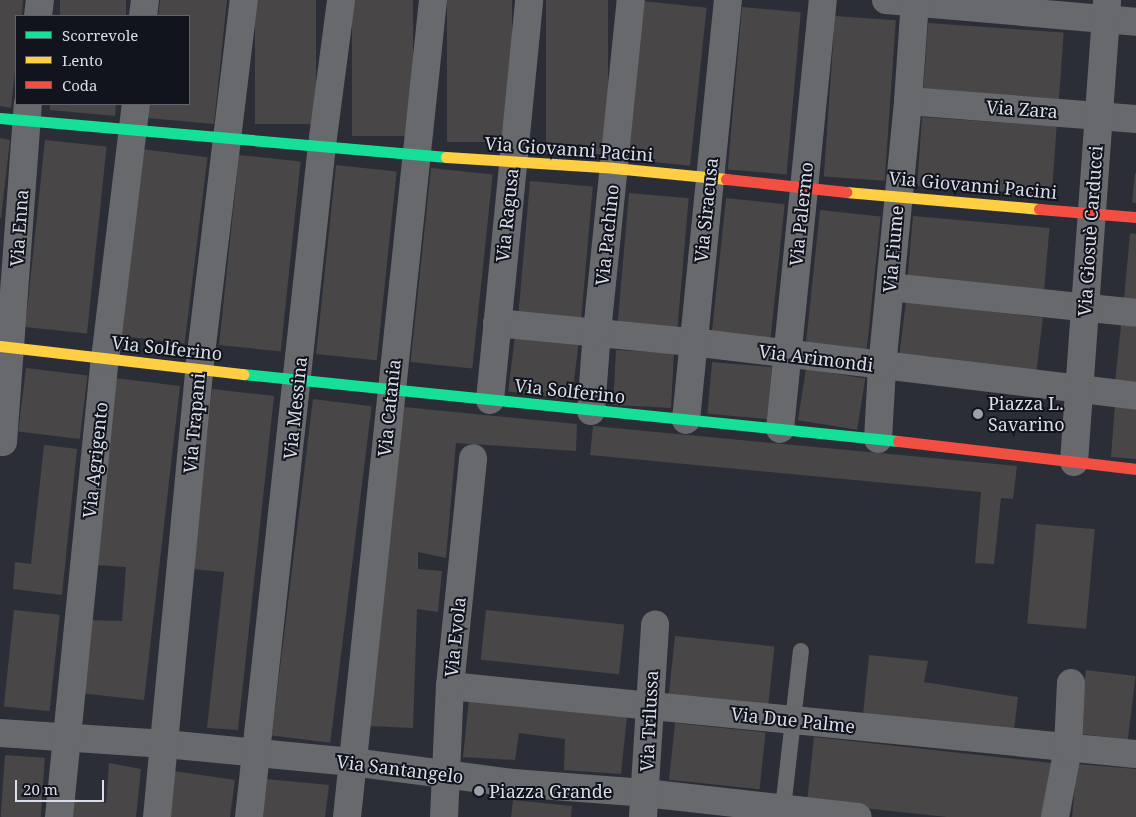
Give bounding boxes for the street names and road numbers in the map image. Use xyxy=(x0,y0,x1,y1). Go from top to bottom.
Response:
street label: Via Zara xyxy=(985,96,1059,122)
street label: Via Giovanni Pacini xyxy=(484,132,654,166)
street label: Via Giosuè Carducci xyxy=(1073,145,1107,317)
street label: Via Siracusa xyxy=(690,157,722,263)
street label: Via Palermo xyxy=(785,161,817,267)
street label: Via Ragusa xyxy=(491,167,523,263)
street label: Via Giovanni Pacini xyxy=(888,167,1058,203)
street label: Via Pachino xyxy=(591,183,623,287)
street label: Via Enna xyxy=(6,189,32,267)
street label: Via Fiume xyxy=(878,205,908,293)
street label: Via Solferino xyxy=(111,331,223,365)
street label: Via Arimondi xyxy=(757,340,875,376)
street label: Via Messina xyxy=(279,356,311,460)
street label: Via Catania xyxy=(373,358,405,458)
street label: Via Trapani xyxy=(179,372,209,474)
street label: Via Solferino xyxy=(514,374,626,408)
street label: Via Agrigento xyxy=(78,401,112,519)
street label: Via Evola xyxy=(440,596,470,678)
street label: Via Trilussa xyxy=(636,670,662,772)
street label: Via Due Palme xyxy=(730,703,856,737)
street label: Via Santangelo xyxy=(335,751,465,787)

